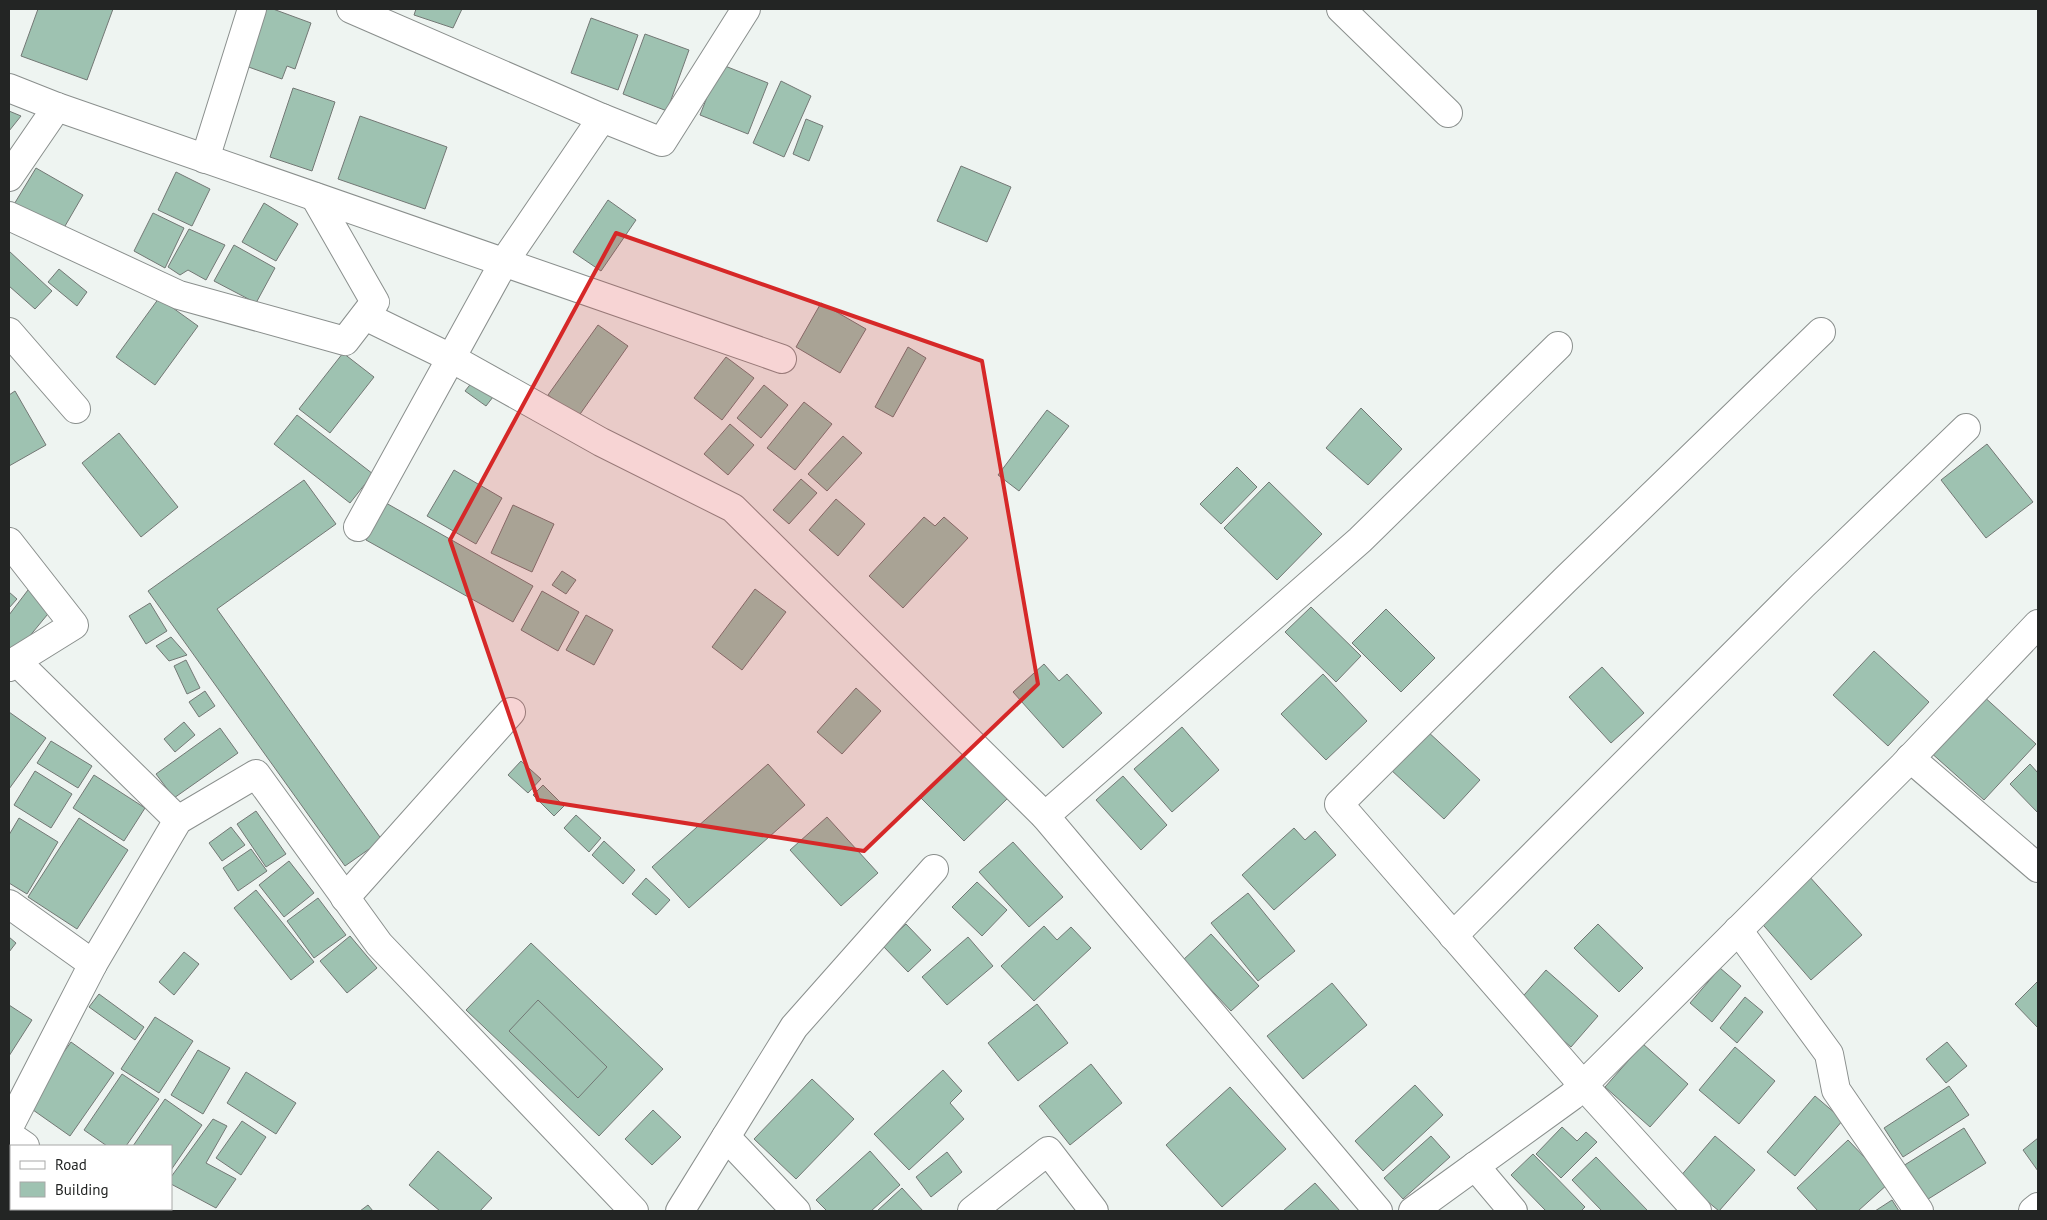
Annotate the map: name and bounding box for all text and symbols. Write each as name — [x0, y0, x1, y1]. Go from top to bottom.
legend — [10, 1145, 172, 1210]
text: Road — [55, 1155, 87, 1174]
text: Building — [55, 1180, 109, 1199]

